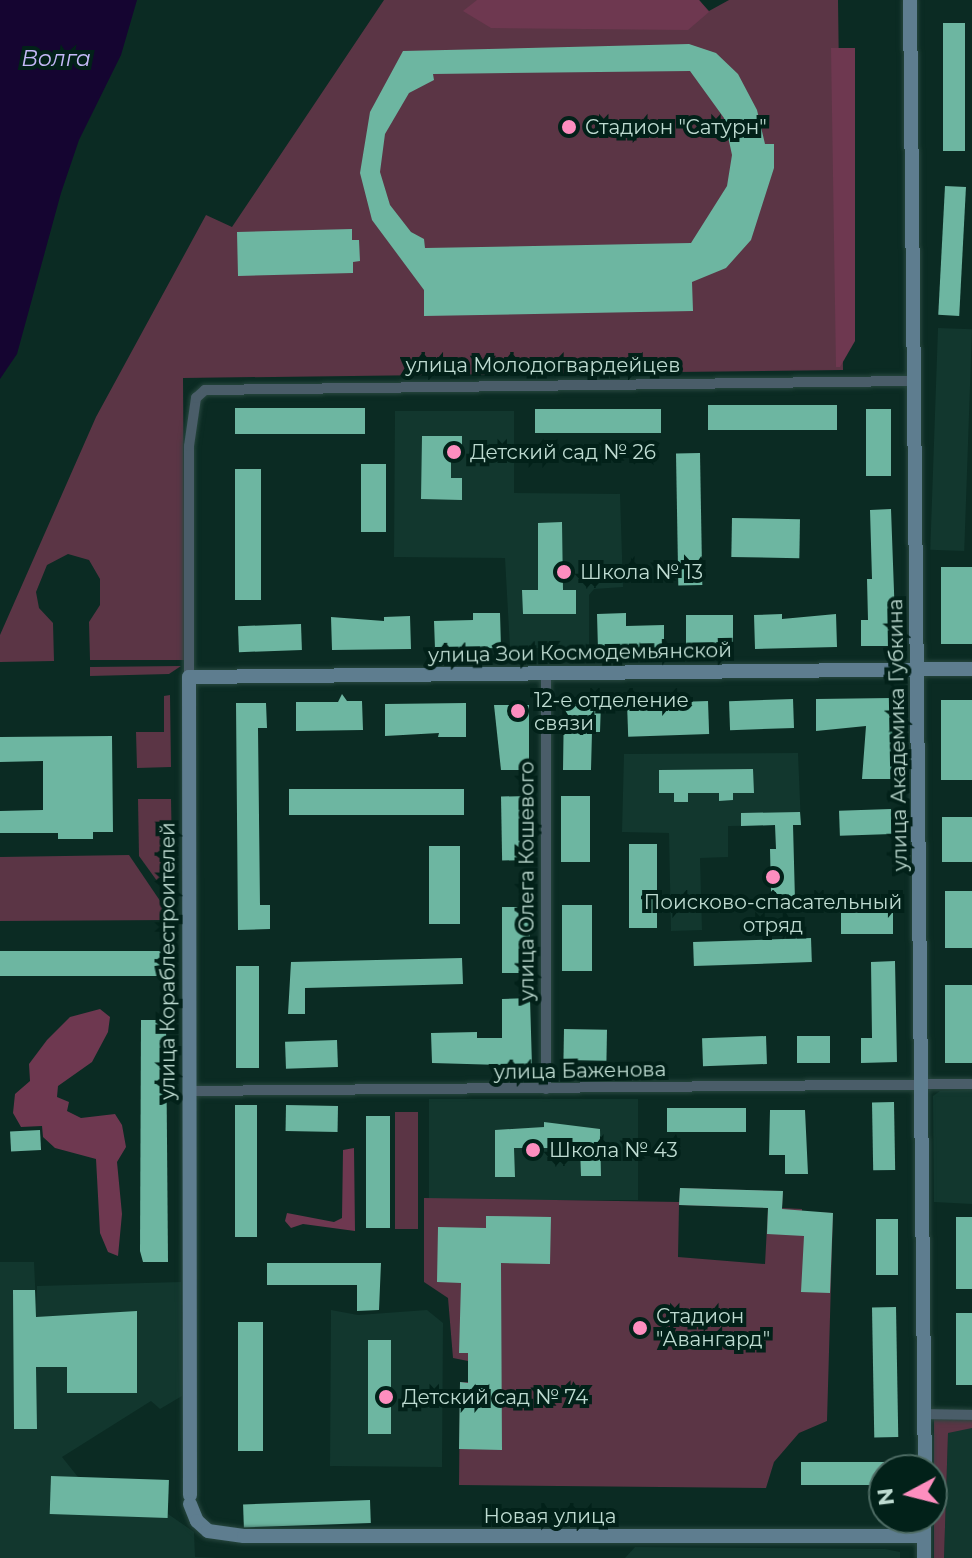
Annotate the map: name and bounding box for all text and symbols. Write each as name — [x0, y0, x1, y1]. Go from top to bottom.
water label: Волга — [21, 46, 91, 72]
place label: Стадион "Сатурн" — [585, 115, 767, 139]
marker: Стадион "Сатурн" — [560, 118, 578, 136]
street label: улица Молодогвардейцев — [406, 353, 680, 377]
place label: Детский сад № 26 — [470, 440, 656, 464]
marker: Детский сад № 26 — [445, 443, 463, 461]
place label: Школа № 13 — [580, 560, 703, 584]
marker: Школа № 13 — [555, 563, 573, 581]
street label: улица Академика Губкина — [884, 598, 912, 872]
street label: улица Зои Космодемьянской — [428, 638, 732, 668]
place label: 12-е отделение связи — [534, 688, 689, 735]
marker: 12-е отделение связи — [509, 702, 527, 720]
street label: улица Олега Кошевого — [515, 761, 539, 1001]
street label: улица Кораблестроителей — [156, 822, 180, 1100]
marker: Поисково-спасательный отряд — [764, 868, 782, 886]
place label: Поисково-спасательный отряд — [644, 890, 902, 937]
street label: улица Баженова — [494, 1057, 666, 1085]
place label: Школа № 43 — [549, 1138, 678, 1162]
marker: Школа № 43 — [524, 1141, 542, 1159]
place label: Стадион "Авангард" — [656, 1304, 770, 1351]
marker: Стадион "Авангард" — [631, 1319, 649, 1337]
place label: Детский сад № 74 — [402, 1385, 588, 1409]
marker: Детский сад № 74 — [377, 1388, 395, 1406]
north arrow — [868, 1454, 948, 1534]
text: N — [871, 1486, 900, 1507]
street label: Новая улица — [484, 1504, 616, 1528]

